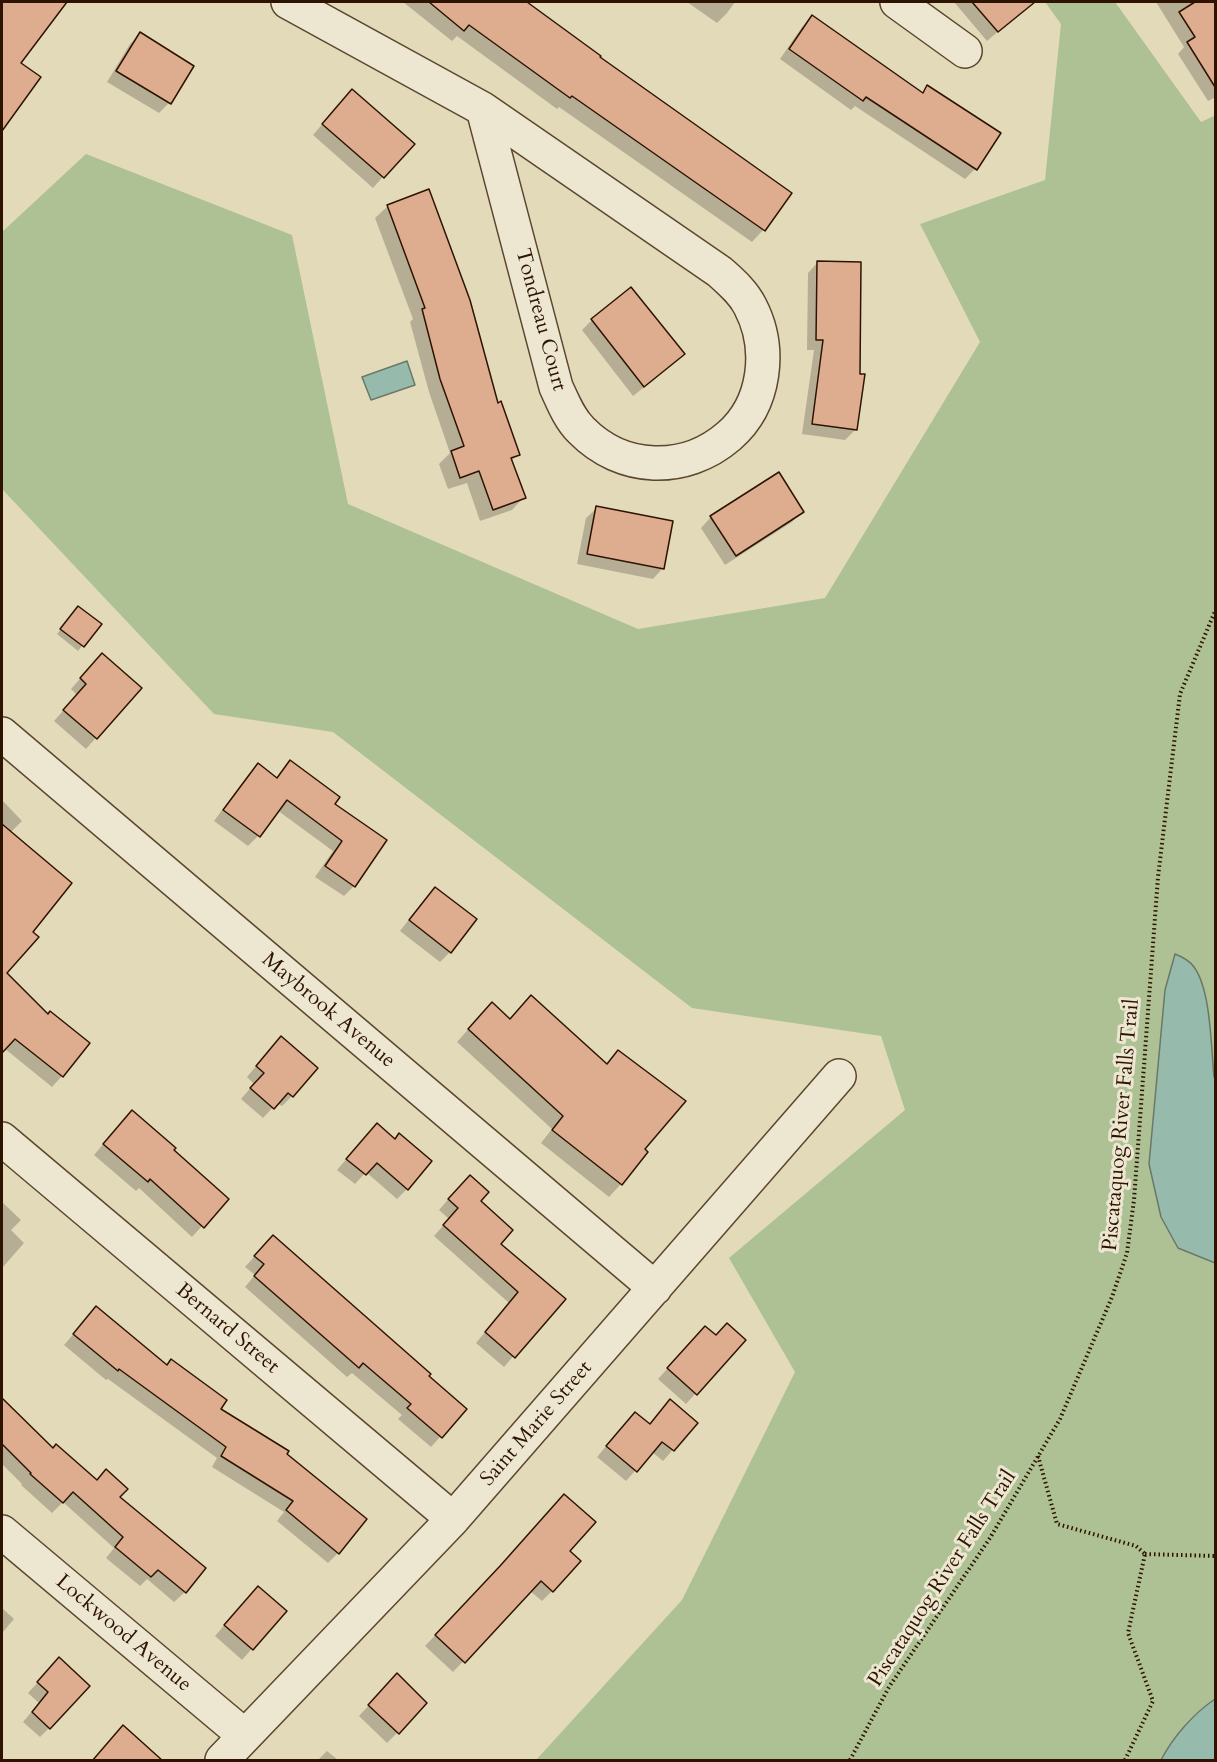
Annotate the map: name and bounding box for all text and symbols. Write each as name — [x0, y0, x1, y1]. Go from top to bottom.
street label: Tondreau Court — [509, 246, 571, 394]
street label: Maybrook Avenue — [256, 948, 400, 1074]
street label: Piscataquog River Falls Trail — [1098, 998, 1146, 1252]
street label: Bernard Street — [170, 1278, 284, 1380]
street label: Saint Marie Street — [476, 1356, 598, 1492]
street label: Piscataquog River Falls Trail — [864, 1466, 1022, 1692]
street label: Lockwood Avenue — [50, 1570, 196, 1698]

